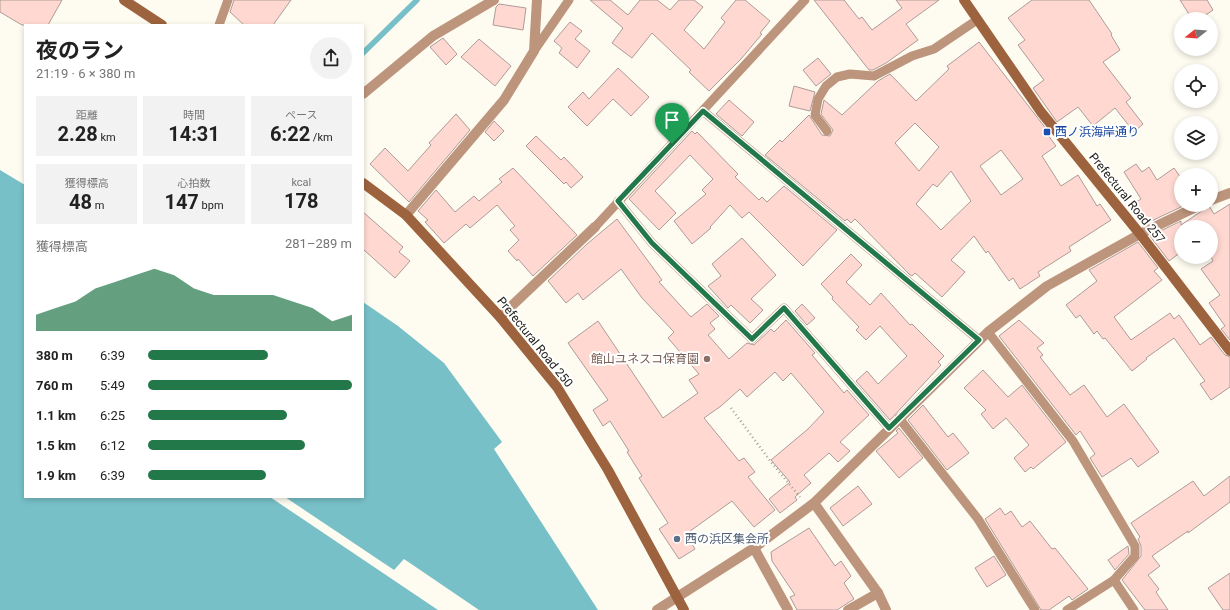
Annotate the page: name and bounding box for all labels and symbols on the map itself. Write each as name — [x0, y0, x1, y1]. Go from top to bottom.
north arrow — [1174, 12, 1218, 56]
pin — [655, 103, 689, 144]
place label: 西ノ浜海岸通り — [1055, 125, 1139, 139]
marker: 西ノ浜海岸通り — [1042, 127, 1052, 137]
street label: Prefectural Road 257 — [1086, 150, 1168, 246]
street label: Prefectural Road 250 — [494, 294, 576, 390]
place label: 館山ユネスコ保育園 — [591, 352, 699, 366]
marker: 館山ユネスコ保育園 — [702, 354, 712, 364]
place label: 西の浜区集会所 — [685, 532, 769, 546]
marker: 西の浜区集会所 — [672, 534, 682, 544]

